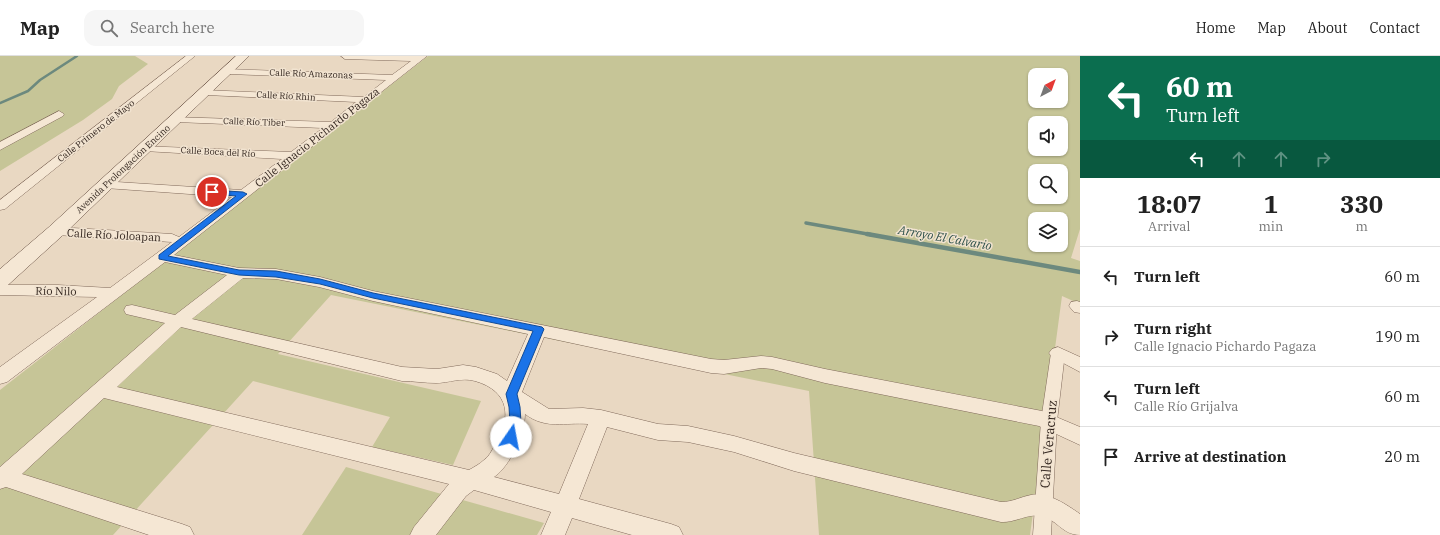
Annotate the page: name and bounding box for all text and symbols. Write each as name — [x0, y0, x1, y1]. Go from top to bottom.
search box — [84, 10, 364, 46]
text: Map — [20, 16, 60, 40]
icon: search — [98, 17, 120, 39]
text: Search here — [130, 18, 214, 37]
text: Home — [1196, 19, 1235, 37]
text: Map — [1257, 19, 1286, 37]
text: About — [1308, 19, 1347, 37]
text: Contact — [1369, 19, 1420, 37]
street label: Calle Río Amazonas — [269, 67, 353, 80]
north arrow — [1028, 68, 1068, 108]
map controls — [1028, 68, 1068, 252]
text: 60 m — [1166, 68, 1233, 105]
icon: left — [1100, 72, 1152, 124]
street label: Calle Ignacio Pichardo Pagaza — [252, 84, 382, 190]
street label: Calle Río Rhin — [256, 88, 316, 103]
street label: Calle Primero de Mayo — [55, 97, 136, 164]
text: Turn left — [1166, 104, 1240, 127]
street label: Calle Río Tiber — [223, 115, 285, 128]
button: sound — [1028, 116, 1068, 156]
street label: Avenida Prolongación Encino — [73, 122, 172, 215]
street label: Calle Boca del Río — [180, 144, 256, 159]
icon: left — [1186, 148, 1208, 170]
icon: ahead — [1228, 148, 1250, 170]
icon: ahead — [1270, 148, 1292, 170]
icon: right — [1312, 148, 1334, 170]
button: search — [1028, 164, 1068, 204]
pin — [195, 175, 229, 209]
icon: arrive — [201, 181, 223, 203]
text: 18:07 — [1137, 188, 1202, 220]
text: 1 — [1264, 188, 1278, 220]
text: 330 — [1340, 188, 1383, 220]
button: layers — [1028, 212, 1068, 252]
text: Arrival — [1148, 218, 1190, 235]
text: min — [1258, 218, 1283, 235]
text: m — [1355, 218, 1368, 235]
water label: Arroyo El Calvario — [896, 222, 993, 253]
street label: Calle Río Joloapan — [67, 226, 161, 244]
icon: left — [1100, 266, 1122, 288]
text: Turn left — [1134, 267, 1200, 286]
text: 60 m — [1384, 267, 1420, 286]
street label: Río Nilo — [35, 284, 77, 298]
text: Turn right — [1134, 319, 1212, 338]
icon: right — [1100, 326, 1122, 348]
text: 190 m — [1375, 327, 1420, 346]
text: Calle Ignacio Pichardo Pagaza — [1134, 338, 1316, 355]
text: Turn left — [1134, 379, 1200, 398]
icon: left — [1100, 386, 1122, 408]
text: 60 m — [1384, 387, 1420, 406]
text: Calle Río Grijalva — [1134, 398, 1238, 415]
street label: Calle Veracruz — [1036, 399, 1061, 489]
position arrow — [490, 416, 532, 458]
icon: arrive — [1100, 446, 1122, 468]
text: Arrive at destination — [1134, 447, 1286, 466]
text: 20 m — [1384, 447, 1420, 466]

